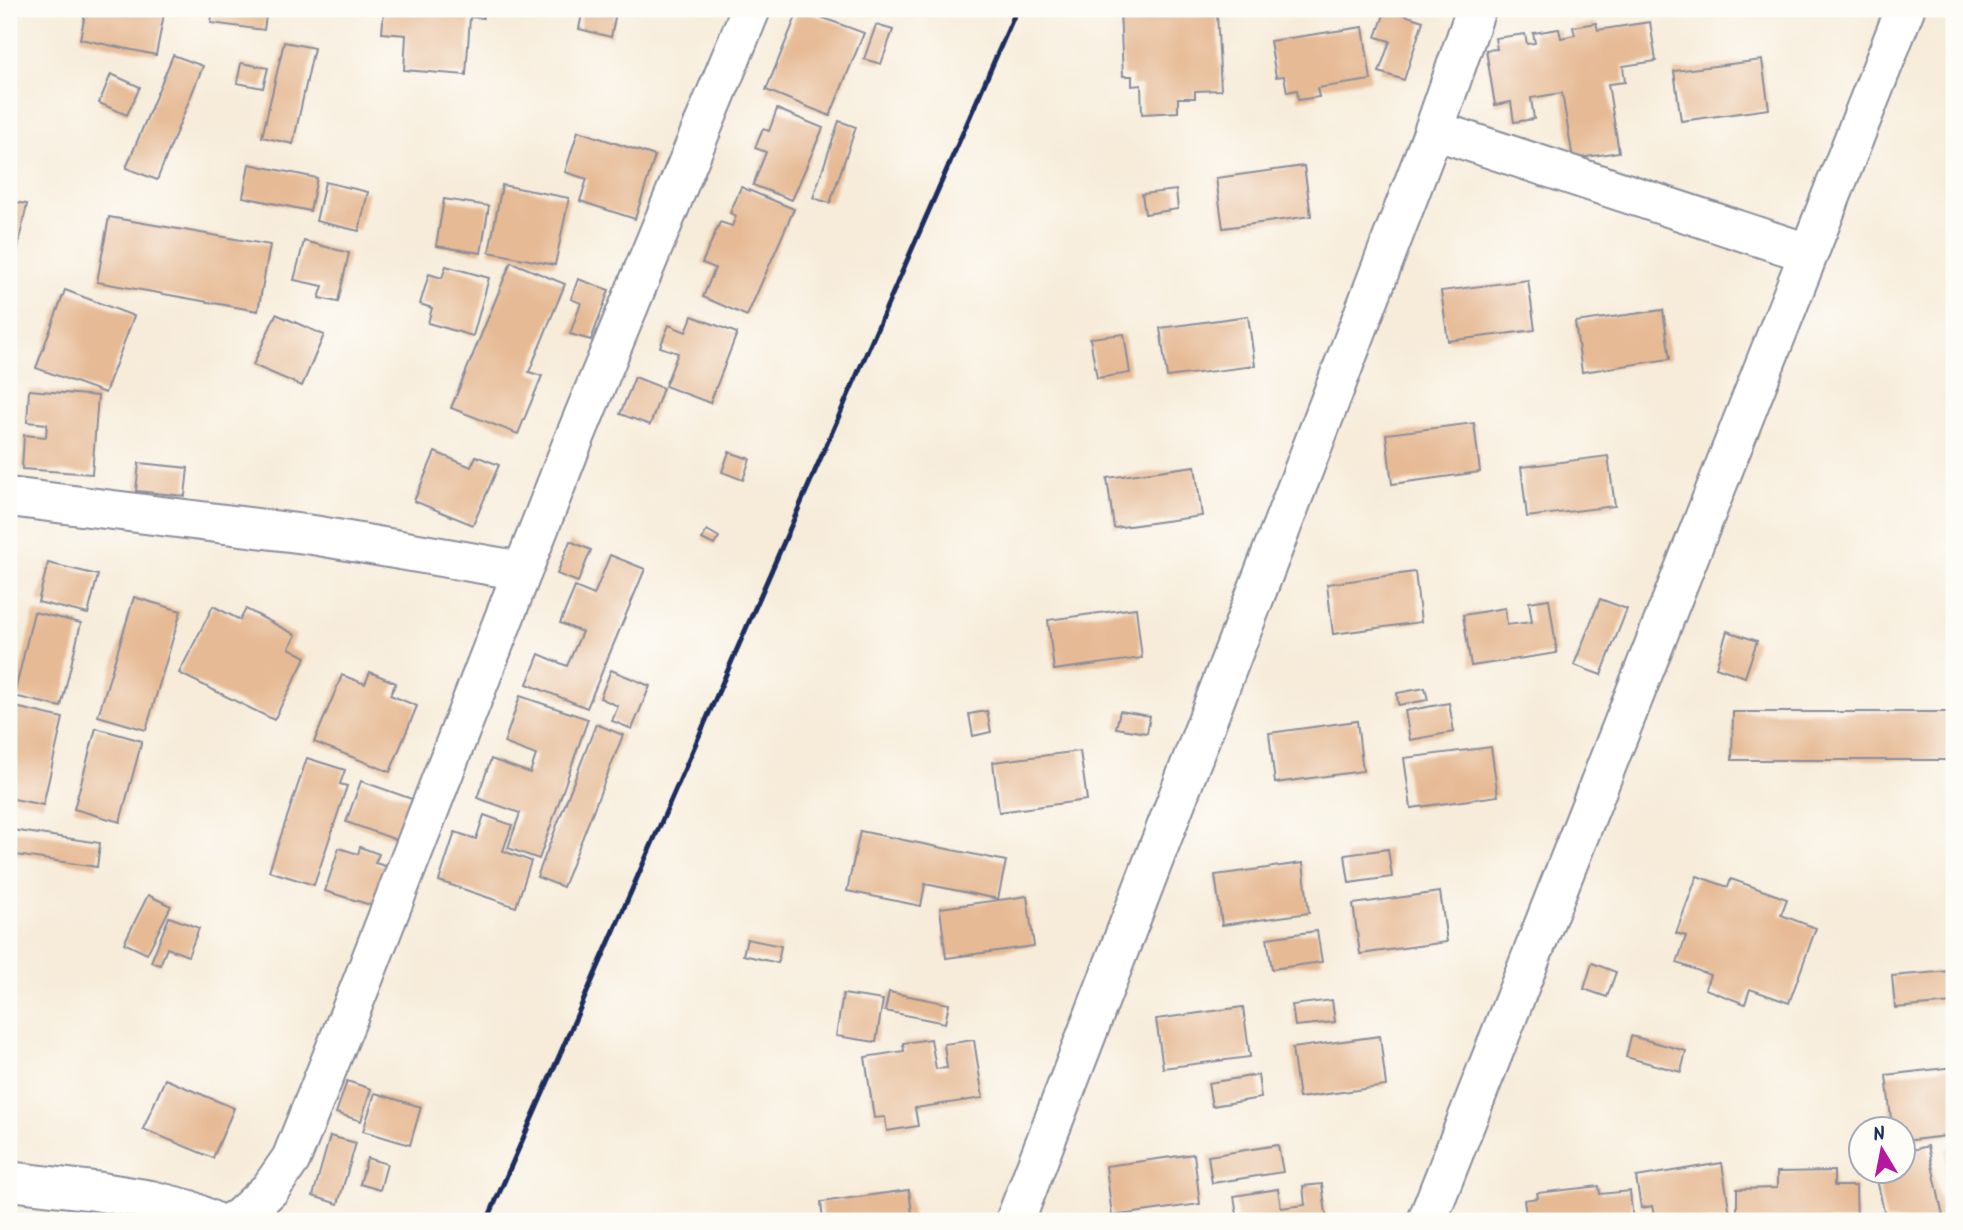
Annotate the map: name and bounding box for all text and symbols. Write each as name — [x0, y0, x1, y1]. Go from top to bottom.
north arrow — [1848, 1114, 1918, 1184]
text: N — [1871, 1119, 1888, 1151]

